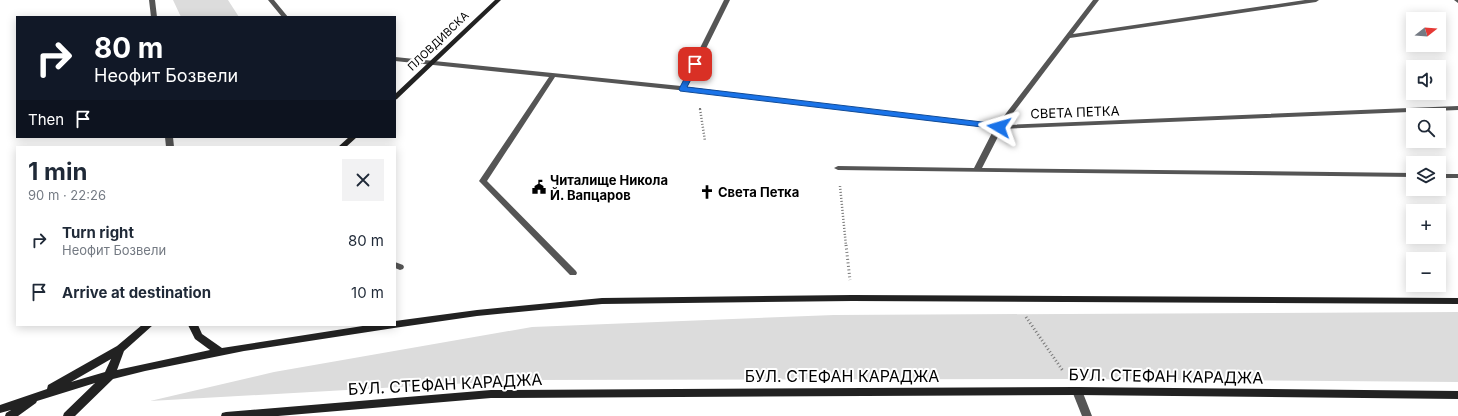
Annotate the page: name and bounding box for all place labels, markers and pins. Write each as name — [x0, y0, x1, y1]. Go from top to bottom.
pin — [678, 47, 712, 81]
place label: Читалище Никола Й. Вапцаров — [550, 172, 668, 203]
public building icon: Читалище Никола Й. Вапцаров — [531, 179, 547, 195]
church icon: Света Петка — [699, 184, 715, 200]
place label: Света Петка — [718, 184, 799, 200]

